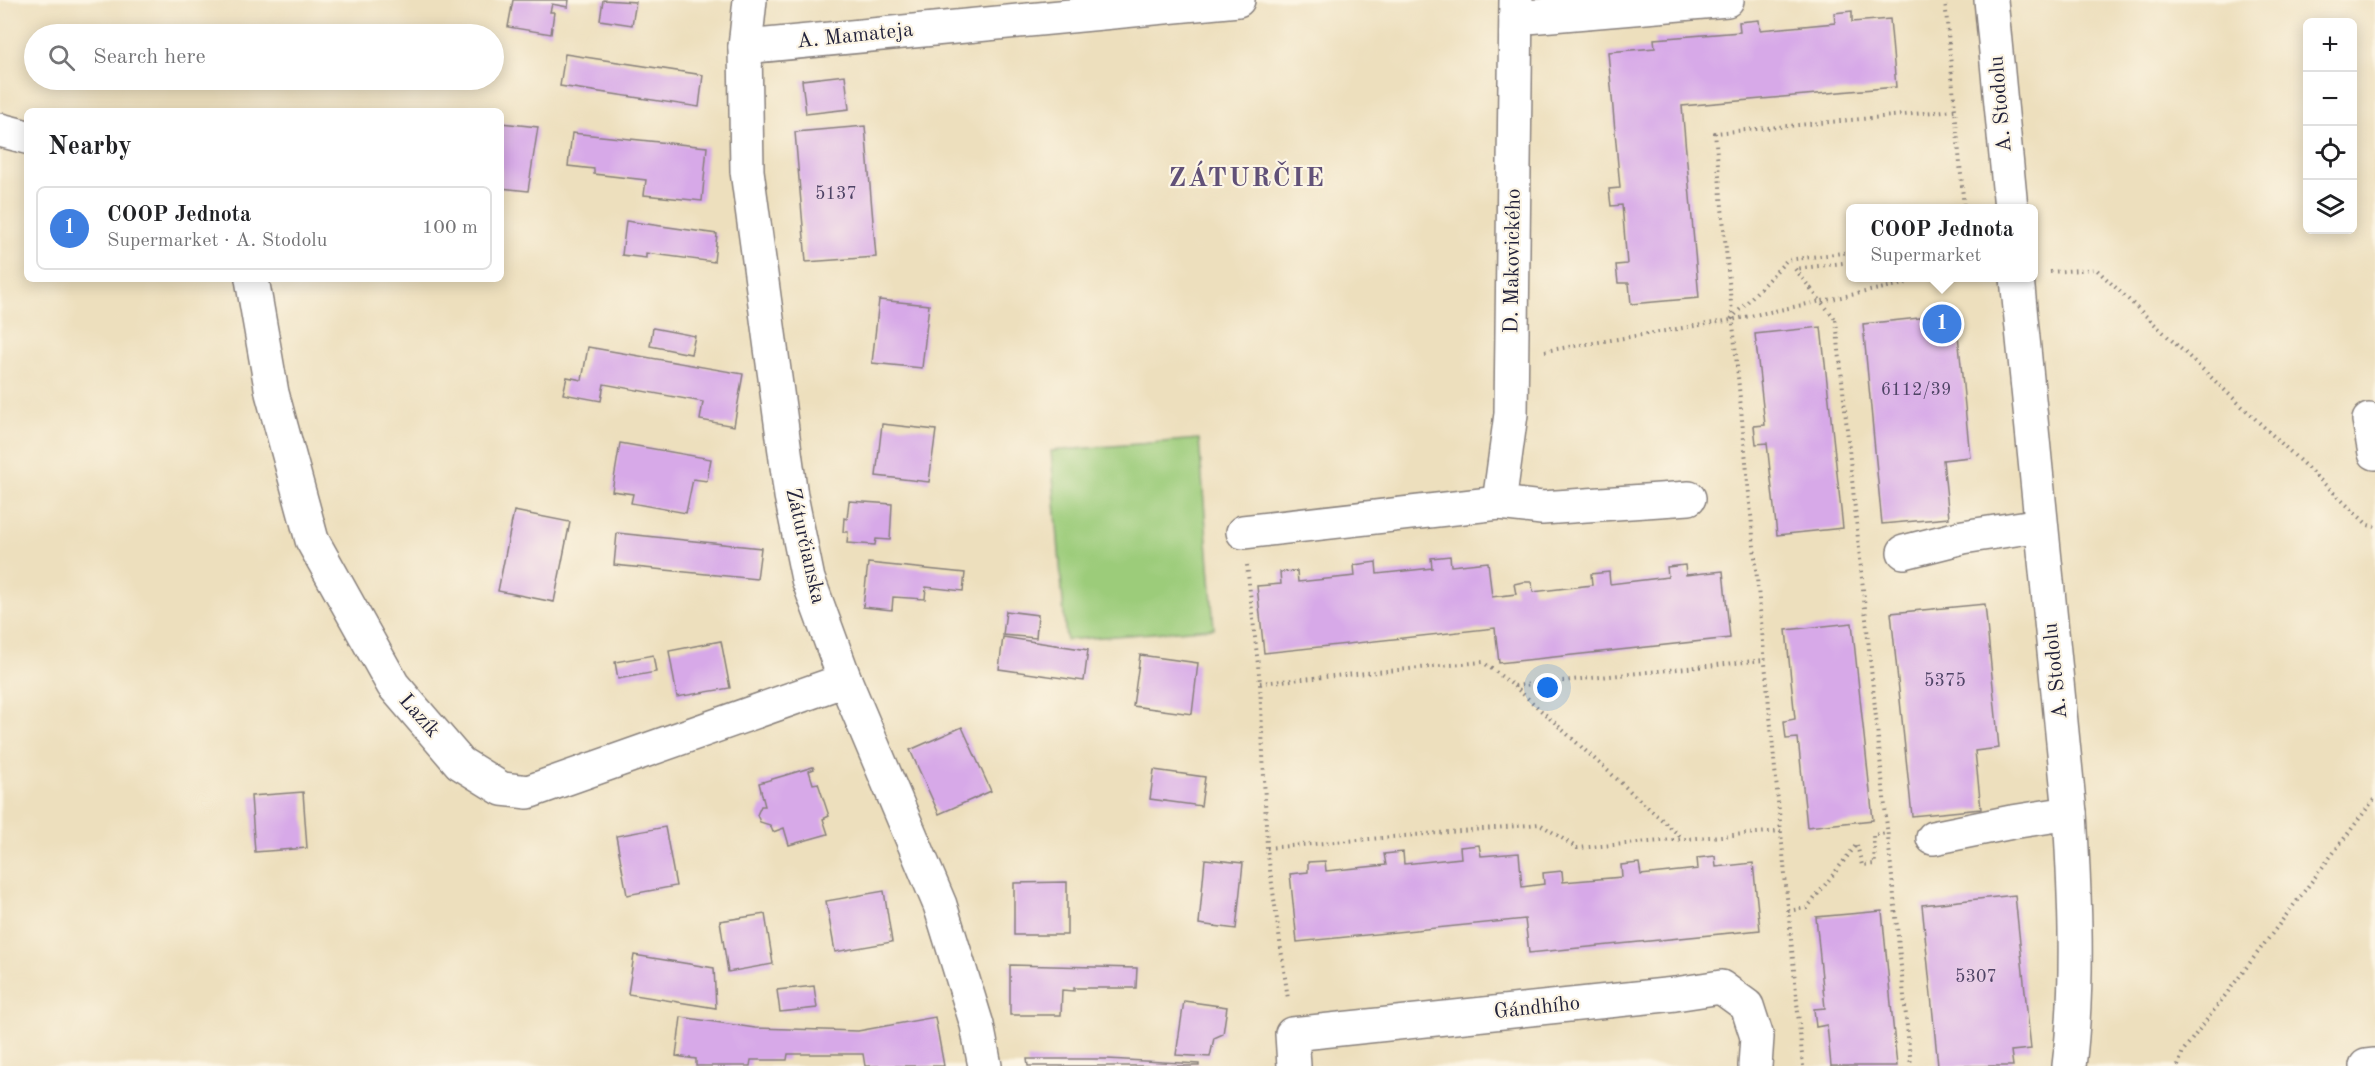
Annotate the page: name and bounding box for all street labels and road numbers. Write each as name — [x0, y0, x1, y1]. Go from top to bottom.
street label: A. Mamateja — [796, 19, 914, 53]
street label: A. Stodolu — [1986, 55, 2016, 153]
street label: D. Makovického — [1501, 188, 1525, 334]
street label: Záturčianska — [781, 486, 829, 606]
street label: A. Stodolu — [2040, 622, 2072, 720]
street label: Lazík — [395, 690, 443, 742]
street label: Gándhího — [1493, 993, 1581, 1023]

